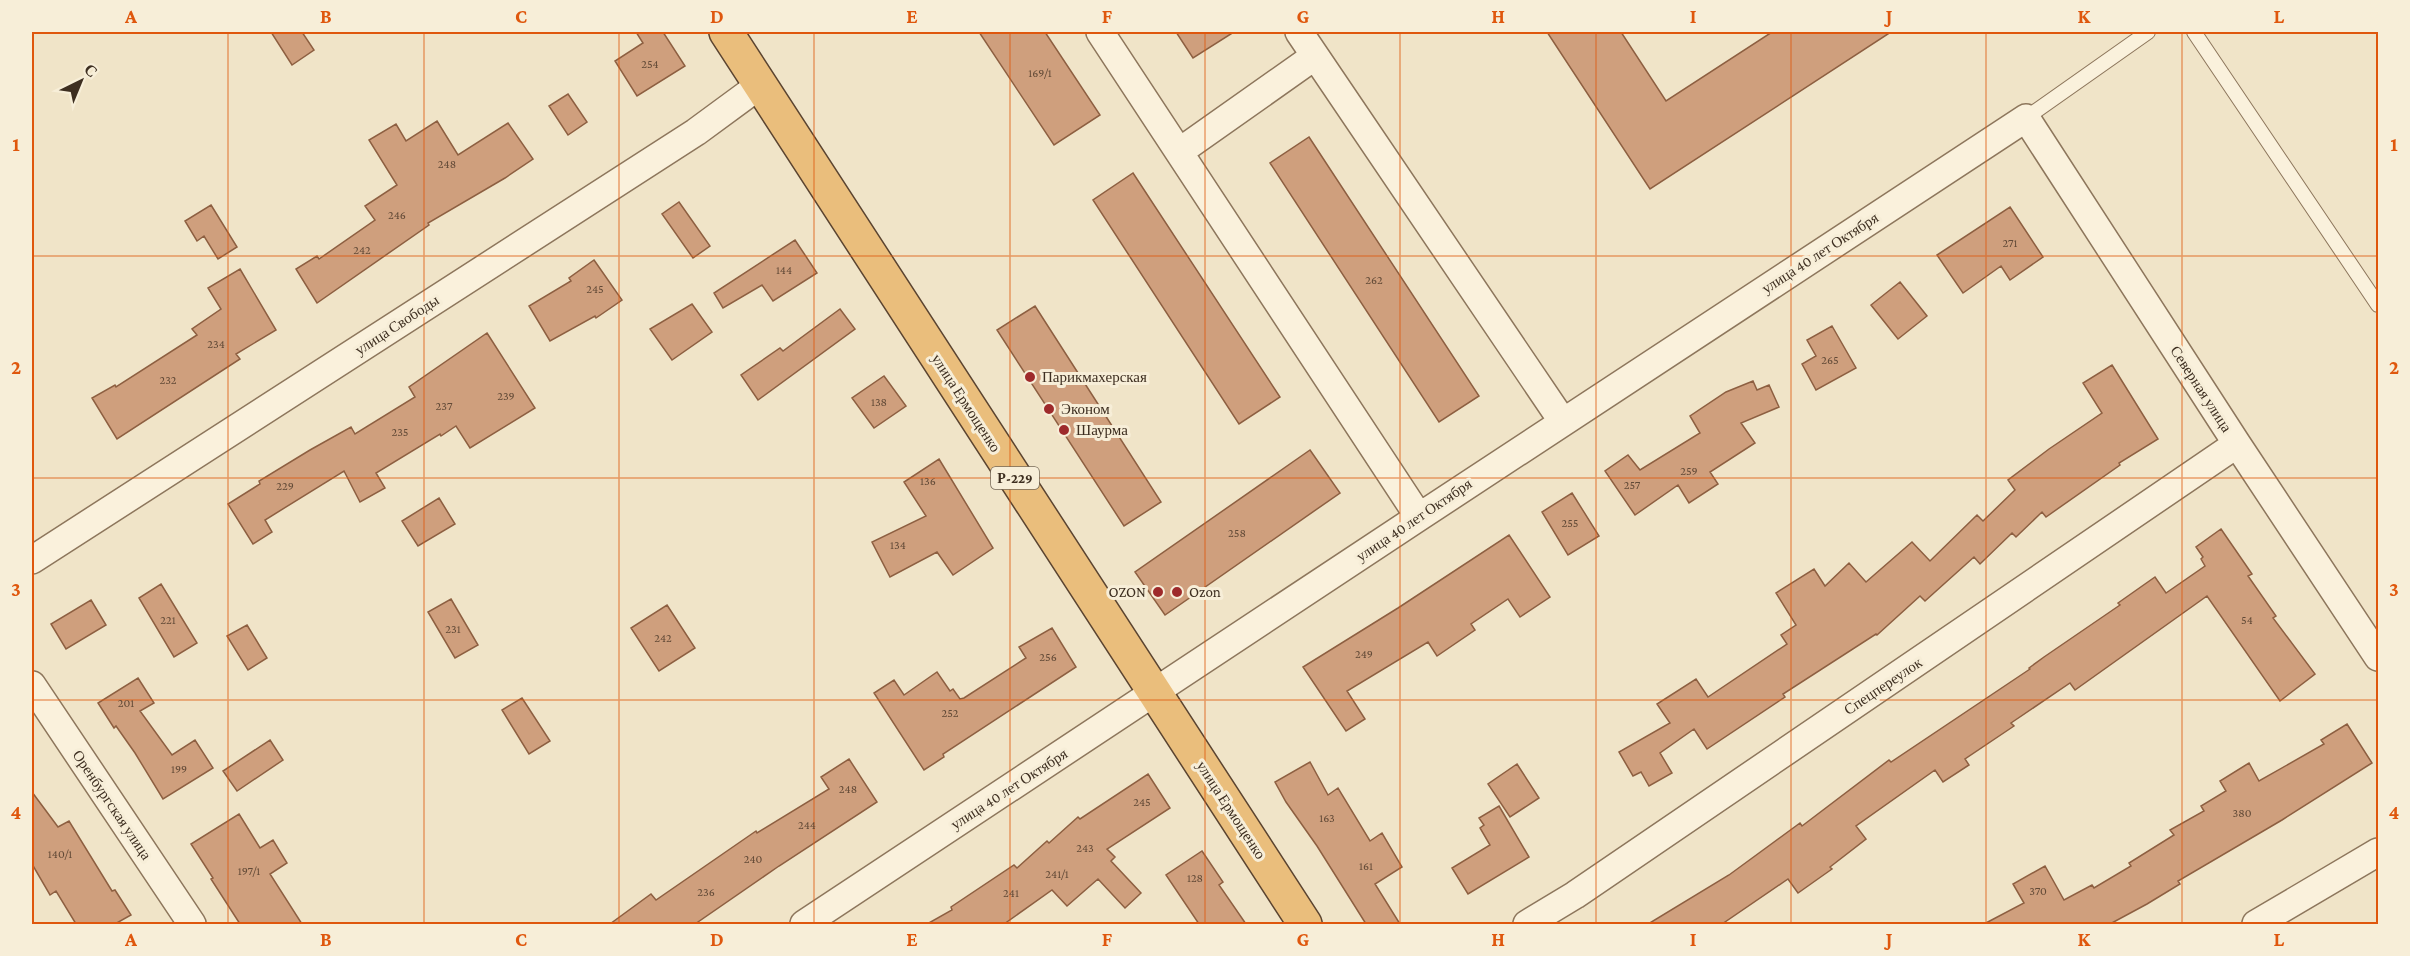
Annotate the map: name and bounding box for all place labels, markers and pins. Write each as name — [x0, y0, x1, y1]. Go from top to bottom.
place label: Парикмахерская — [1042, 369, 1147, 385]
marker: Парикмахерская — [1023, 370, 1037, 384]
place label: Эконом — [1061, 401, 1110, 417]
marker: Эконом — [1042, 402, 1056, 416]
place label: Шаурма — [1076, 422, 1128, 438]
marker: Шаурма — [1057, 423, 1071, 437]
place label: OZON — [1109, 584, 1146, 600]
place label: Ozon — [1189, 584, 1221, 600]
marker: OZON — [1151, 585, 1165, 599]
marker: Ozon — [1170, 585, 1184, 599]

